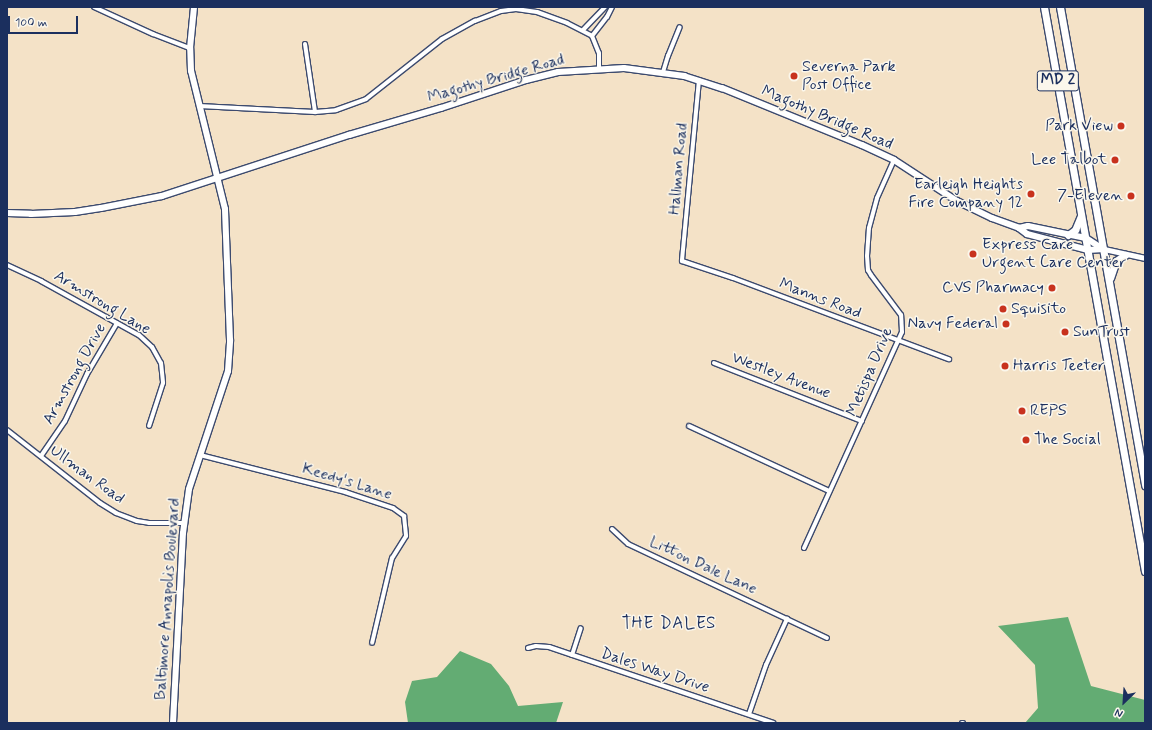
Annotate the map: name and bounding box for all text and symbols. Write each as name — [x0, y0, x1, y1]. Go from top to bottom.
scale bar — [10, 8, 80, 34]
text: 100 m — [15, 15, 47, 31]
street label: Magothy Bridge Road — [426, 50, 566, 108]
place label: Severna Park Post Office — [802, 57, 895, 95]
road number: MD 2 — [1036, 68, 1080, 94]
marker: Severna Park Post Office — [789, 71, 799, 81]
street label: Magothy Bridge Road — [759, 82, 895, 154]
place label: Park View — [1045, 116, 1113, 136]
marker: Park View — [1116, 121, 1126, 131]
street label: Hallman Road — [665, 123, 693, 215]
place label: Lee Talbot — [1035, 150, 1107, 170]
marker: Lee Talbot — [1110, 155, 1120, 165]
place label: Earleigh Heights Fire Company 12 — [910, 175, 1023, 213]
place label: 7-Eleven — [1057, 186, 1123, 206]
marker: Earleigh Heights Fire Company 12 — [1026, 189, 1036, 199]
marker: 7-Eleven — [1126, 191, 1136, 201]
place label: Express Care Urgent Care Center — [982, 235, 1127, 273]
marker: Express Care Urgent Care Center — [967, 248, 979, 260]
street label: Armstrong Lane — [50, 266, 154, 340]
street label: Manns Road — [776, 274, 864, 324]
place label: CVS Pharmacy — [942, 278, 1044, 298]
marker: CVS Pharmacy — [1047, 283, 1057, 293]
place label: Squisito — [1011, 299, 1066, 319]
marker: Squisito — [998, 304, 1008, 314]
place label: Navy Federal — [908, 314, 998, 334]
marker: Navy Federal — [1001, 319, 1011, 329]
street label: Armstrong Drive — [40, 321, 110, 427]
place label: SunTrust — [1073, 322, 1130, 342]
street label: Metispa Drive — [843, 325, 897, 419]
marker: SunTrust — [1060, 327, 1070, 337]
street label: Westley Avenue — [727, 348, 835, 404]
place label: Harris Teeter — [1013, 356, 1103, 376]
marker: Harris Teeter — [1000, 361, 1010, 371]
place label: REPS — [1030, 401, 1067, 421]
marker: REPS — [1017, 406, 1027, 416]
place label: The Social — [1034, 430, 1102, 450]
marker: The Social — [1021, 435, 1031, 445]
street label: Ullman Road — [46, 441, 128, 509]
street label: Keedy's Lane — [301, 460, 393, 504]
street label: Baltimore Annapolis Boulevard — [151, 498, 185, 700]
street label: Litton Dale Lane — [645, 532, 761, 600]
district label: THE DALES — [622, 614, 716, 634]
street label: Dales Way Drive — [599, 645, 711, 697]
north arrow — [1104, 682, 1144, 722]
text: N — [1113, 705, 1125, 721]

